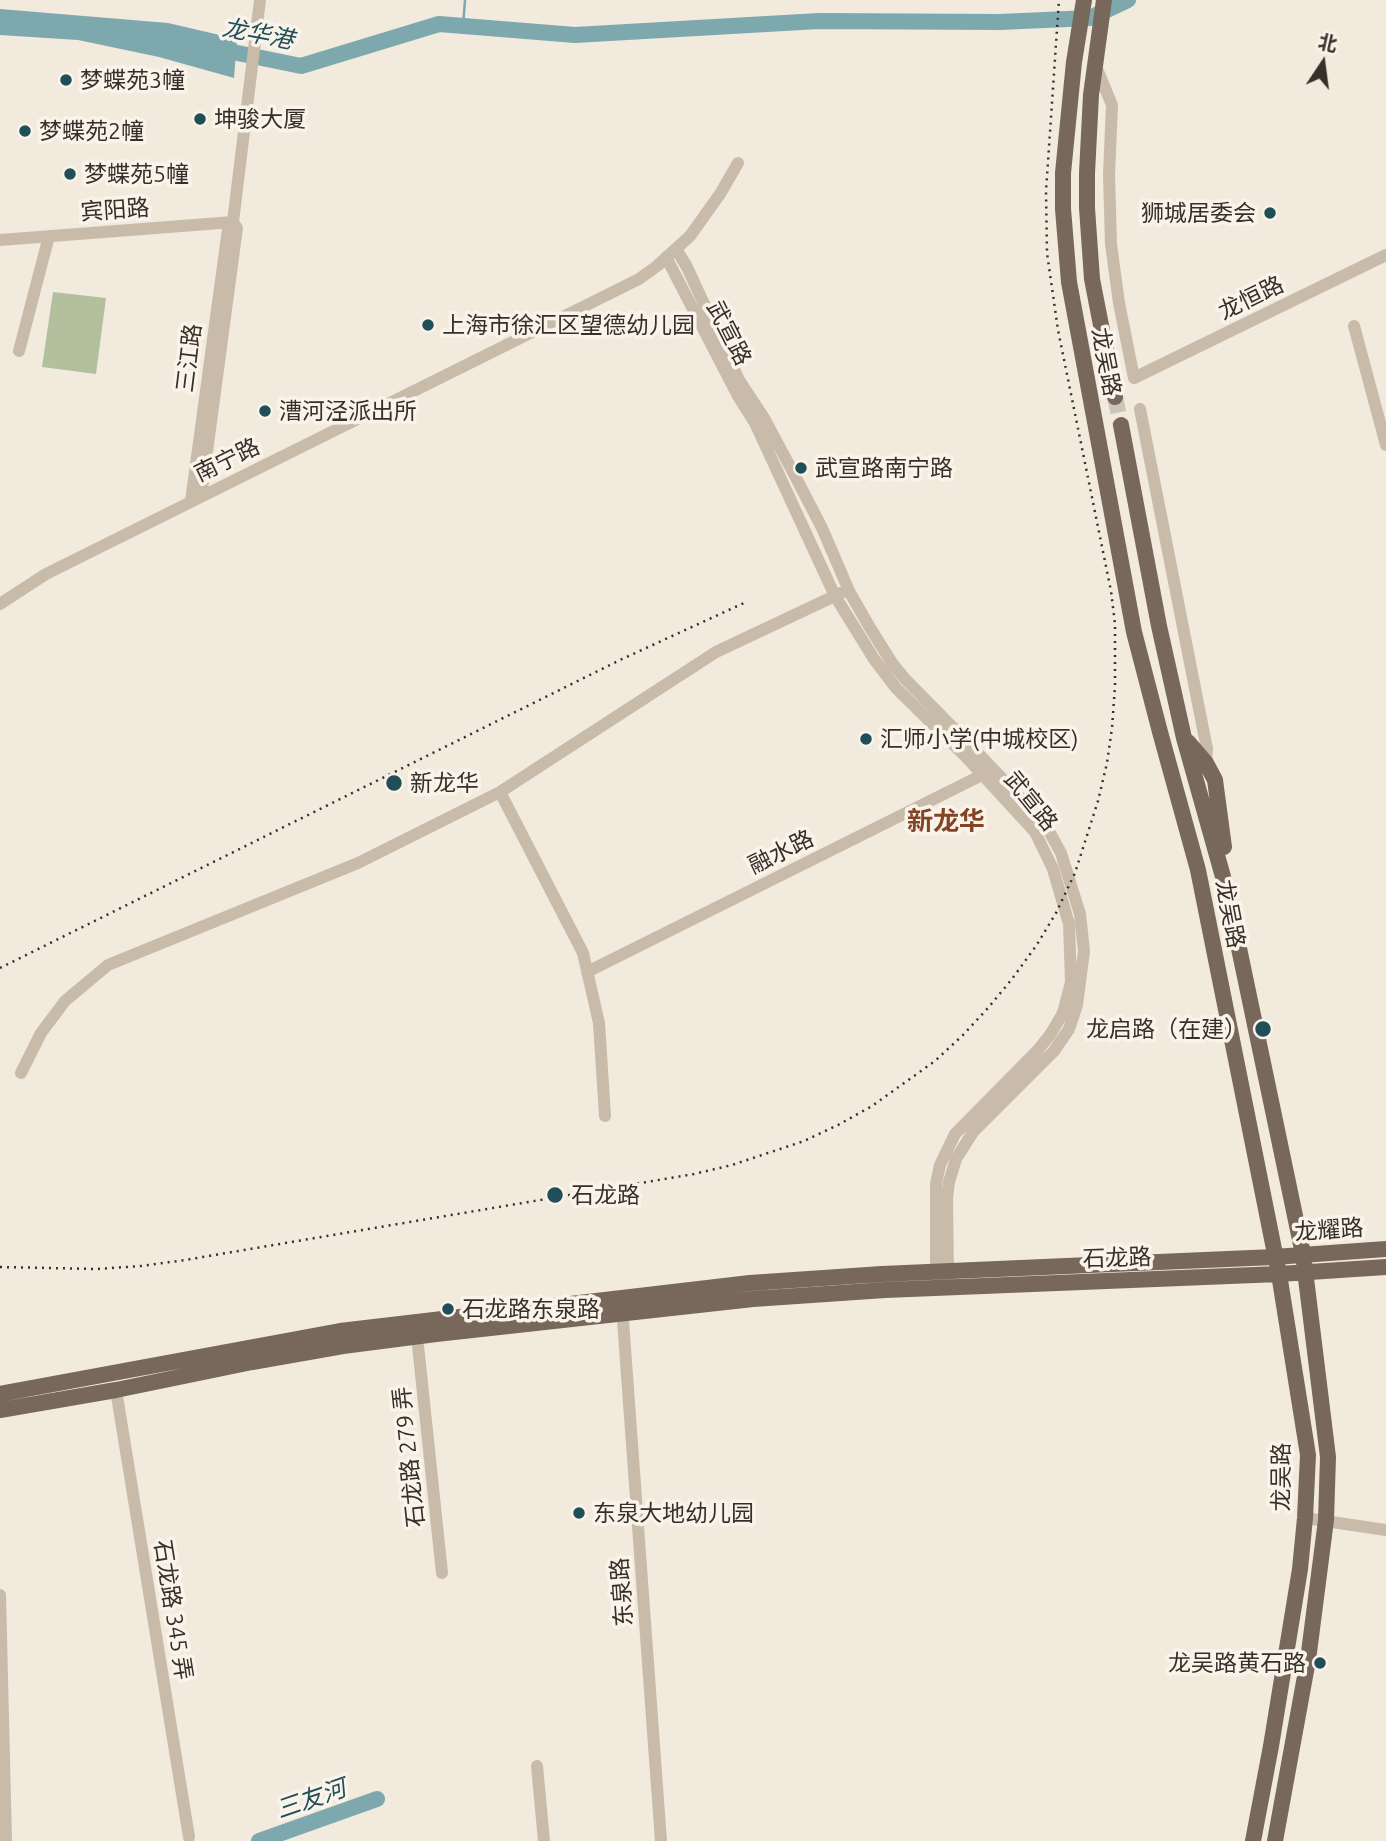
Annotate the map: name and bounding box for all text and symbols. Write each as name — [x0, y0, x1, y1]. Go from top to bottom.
water label: 龙华港 — [220, 13, 296, 55]
north arrow — [1288, 28, 1358, 98]
text: 北 — [1316, 30, 1339, 55]
place label: 梦蝶苑3幢 — [80, 66, 185, 94]
marker: 梦蝶苑3幢 — [58, 72, 74, 88]
place label: 坤骏大厦 — [214, 105, 306, 133]
marker: 坤骏大厦 — [192, 111, 208, 127]
place label: 梦蝶苑2幢 — [39, 117, 144, 145]
marker: 梦蝶苑2幢 — [17, 123, 33, 139]
place label: 梦蝶苑5幢 — [84, 160, 189, 188]
marker: 梦蝶苑5幢 — [62, 166, 78, 182]
street label: 宾阳路 — [80, 194, 150, 226]
place label: 狮城居委会 — [1141, 199, 1256, 227]
marker: 狮城居委会 — [1262, 205, 1278, 221]
street label: 龙恒路 — [1214, 270, 1288, 326]
street label: 武宣路 — [701, 296, 757, 370]
place label: 上海市徐汇区望德幼儿园 — [442, 311, 695, 339]
marker: 上海市徐汇区望德幼儿园 — [420, 317, 436, 333]
street label: 三江路 — [171, 322, 207, 394]
street label: 龙吴路 — [1086, 326, 1126, 398]
place label: 漕河泾派出所 — [279, 397, 417, 425]
marker: 漕河泾派出所 — [257, 403, 273, 419]
street label: 南宁路 — [190, 432, 264, 488]
place label: 武宣路南宁路 — [815, 454, 953, 482]
marker: 武宣路南宁路 — [793, 460, 809, 476]
place label: 汇师小学(中城校区) — [880, 725, 1078, 753]
marker: 汇师小学(中城校区) — [858, 731, 874, 747]
street label: 武宣路 — [999, 766, 1063, 836]
place label: 新龙华 — [410, 769, 479, 797]
marker: 新龙华 — [384, 773, 404, 793]
district label: 新龙华 — [907, 805, 985, 837]
street label: 融水路 — [744, 824, 818, 880]
street label: 龙吴路 — [1210, 878, 1250, 950]
place label: 龙启路（在建） — [1086, 1015, 1247, 1043]
marker: 龙启路（在建） — [1253, 1019, 1273, 1039]
place label: 石龙路 — [571, 1181, 640, 1209]
marker: 石龙路 — [545, 1185, 565, 1205]
street label: 龙耀路 — [1294, 1214, 1364, 1246]
street label: 石龙路 — [1082, 1243, 1152, 1273]
place label: 石龙路东泉路 — [462, 1295, 600, 1323]
marker: 石龙路东泉路 — [440, 1301, 456, 1317]
street label: 石龙路 279 弄 — [388, 1385, 430, 1529]
street label: 龙吴路 — [1267, 1443, 1295, 1511]
place label: 东泉大地幼儿园 — [593, 1499, 754, 1527]
marker: 东泉大地幼儿园 — [571, 1505, 587, 1521]
street label: 石龙路 345 弄 — [148, 1538, 198, 1682]
street label: 东泉路 — [606, 1557, 638, 1627]
place label: 龙吴路黄石路 — [1168, 1649, 1306, 1677]
marker: 龙吴路黄石路 — [1312, 1655, 1328, 1671]
water label: 三友河 — [272, 1774, 350, 1824]

